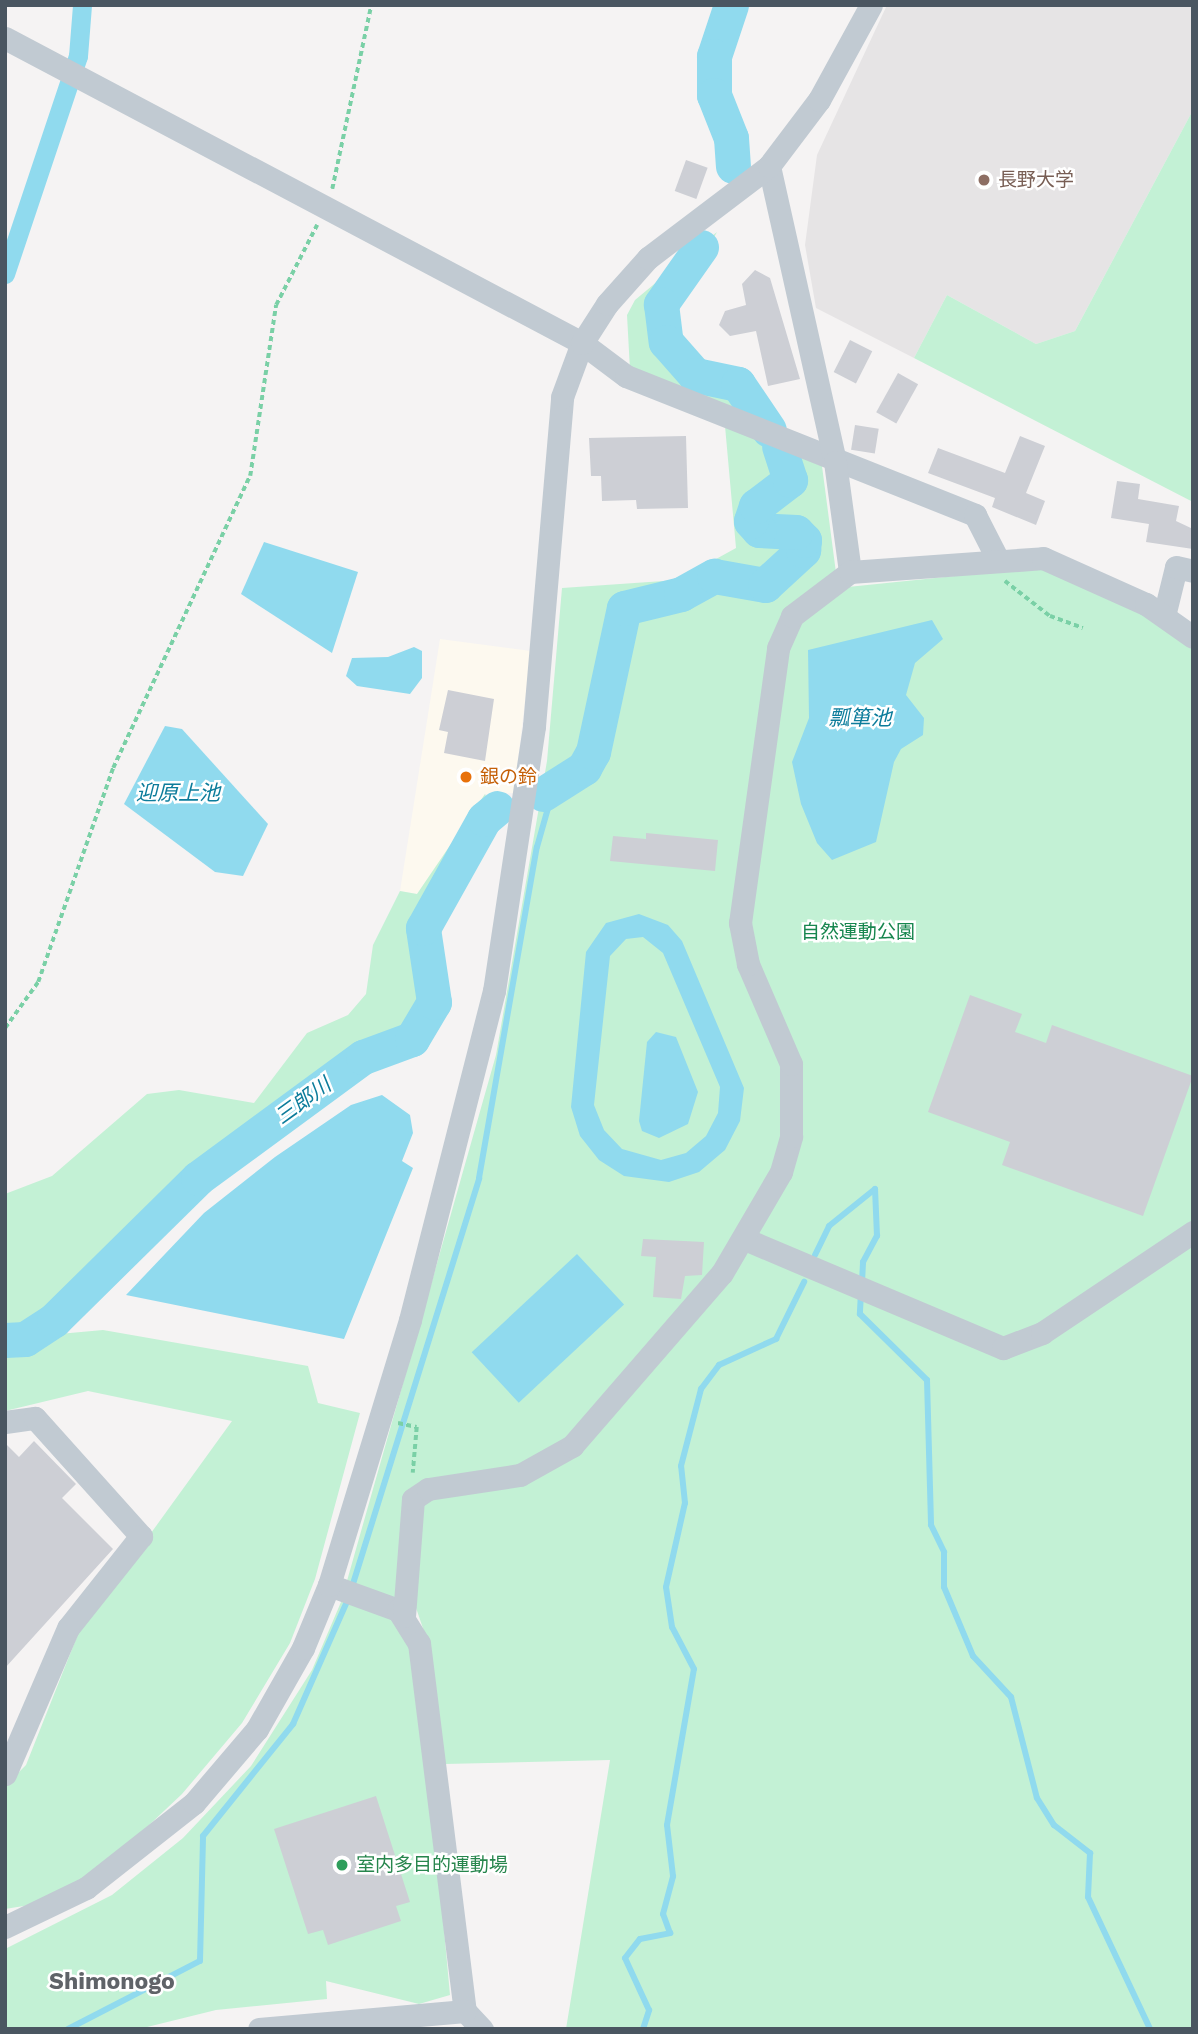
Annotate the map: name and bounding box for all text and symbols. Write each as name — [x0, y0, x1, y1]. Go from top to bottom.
place label: 長野大学 — [998, 169, 1074, 191]
marker: 長野大学 — [976, 172, 992, 188]
water label: 瓢箪池 — [829, 705, 891, 731]
place label: 銀の鈴 — [480, 766, 537, 788]
marker: 銀の鈴 — [458, 769, 474, 785]
water label: 迎原上池 — [136, 780, 220, 806]
park label: 自然運動公園 — [801, 921, 915, 943]
water label: 三郎川 — [270, 1072, 336, 1130]
place label: 室内多目的運動場 — [356, 1854, 508, 1876]
marker: 室内多目的運動場 — [334, 1857, 350, 1873]
district label: Shimonogo — [49, 1968, 175, 1996]

